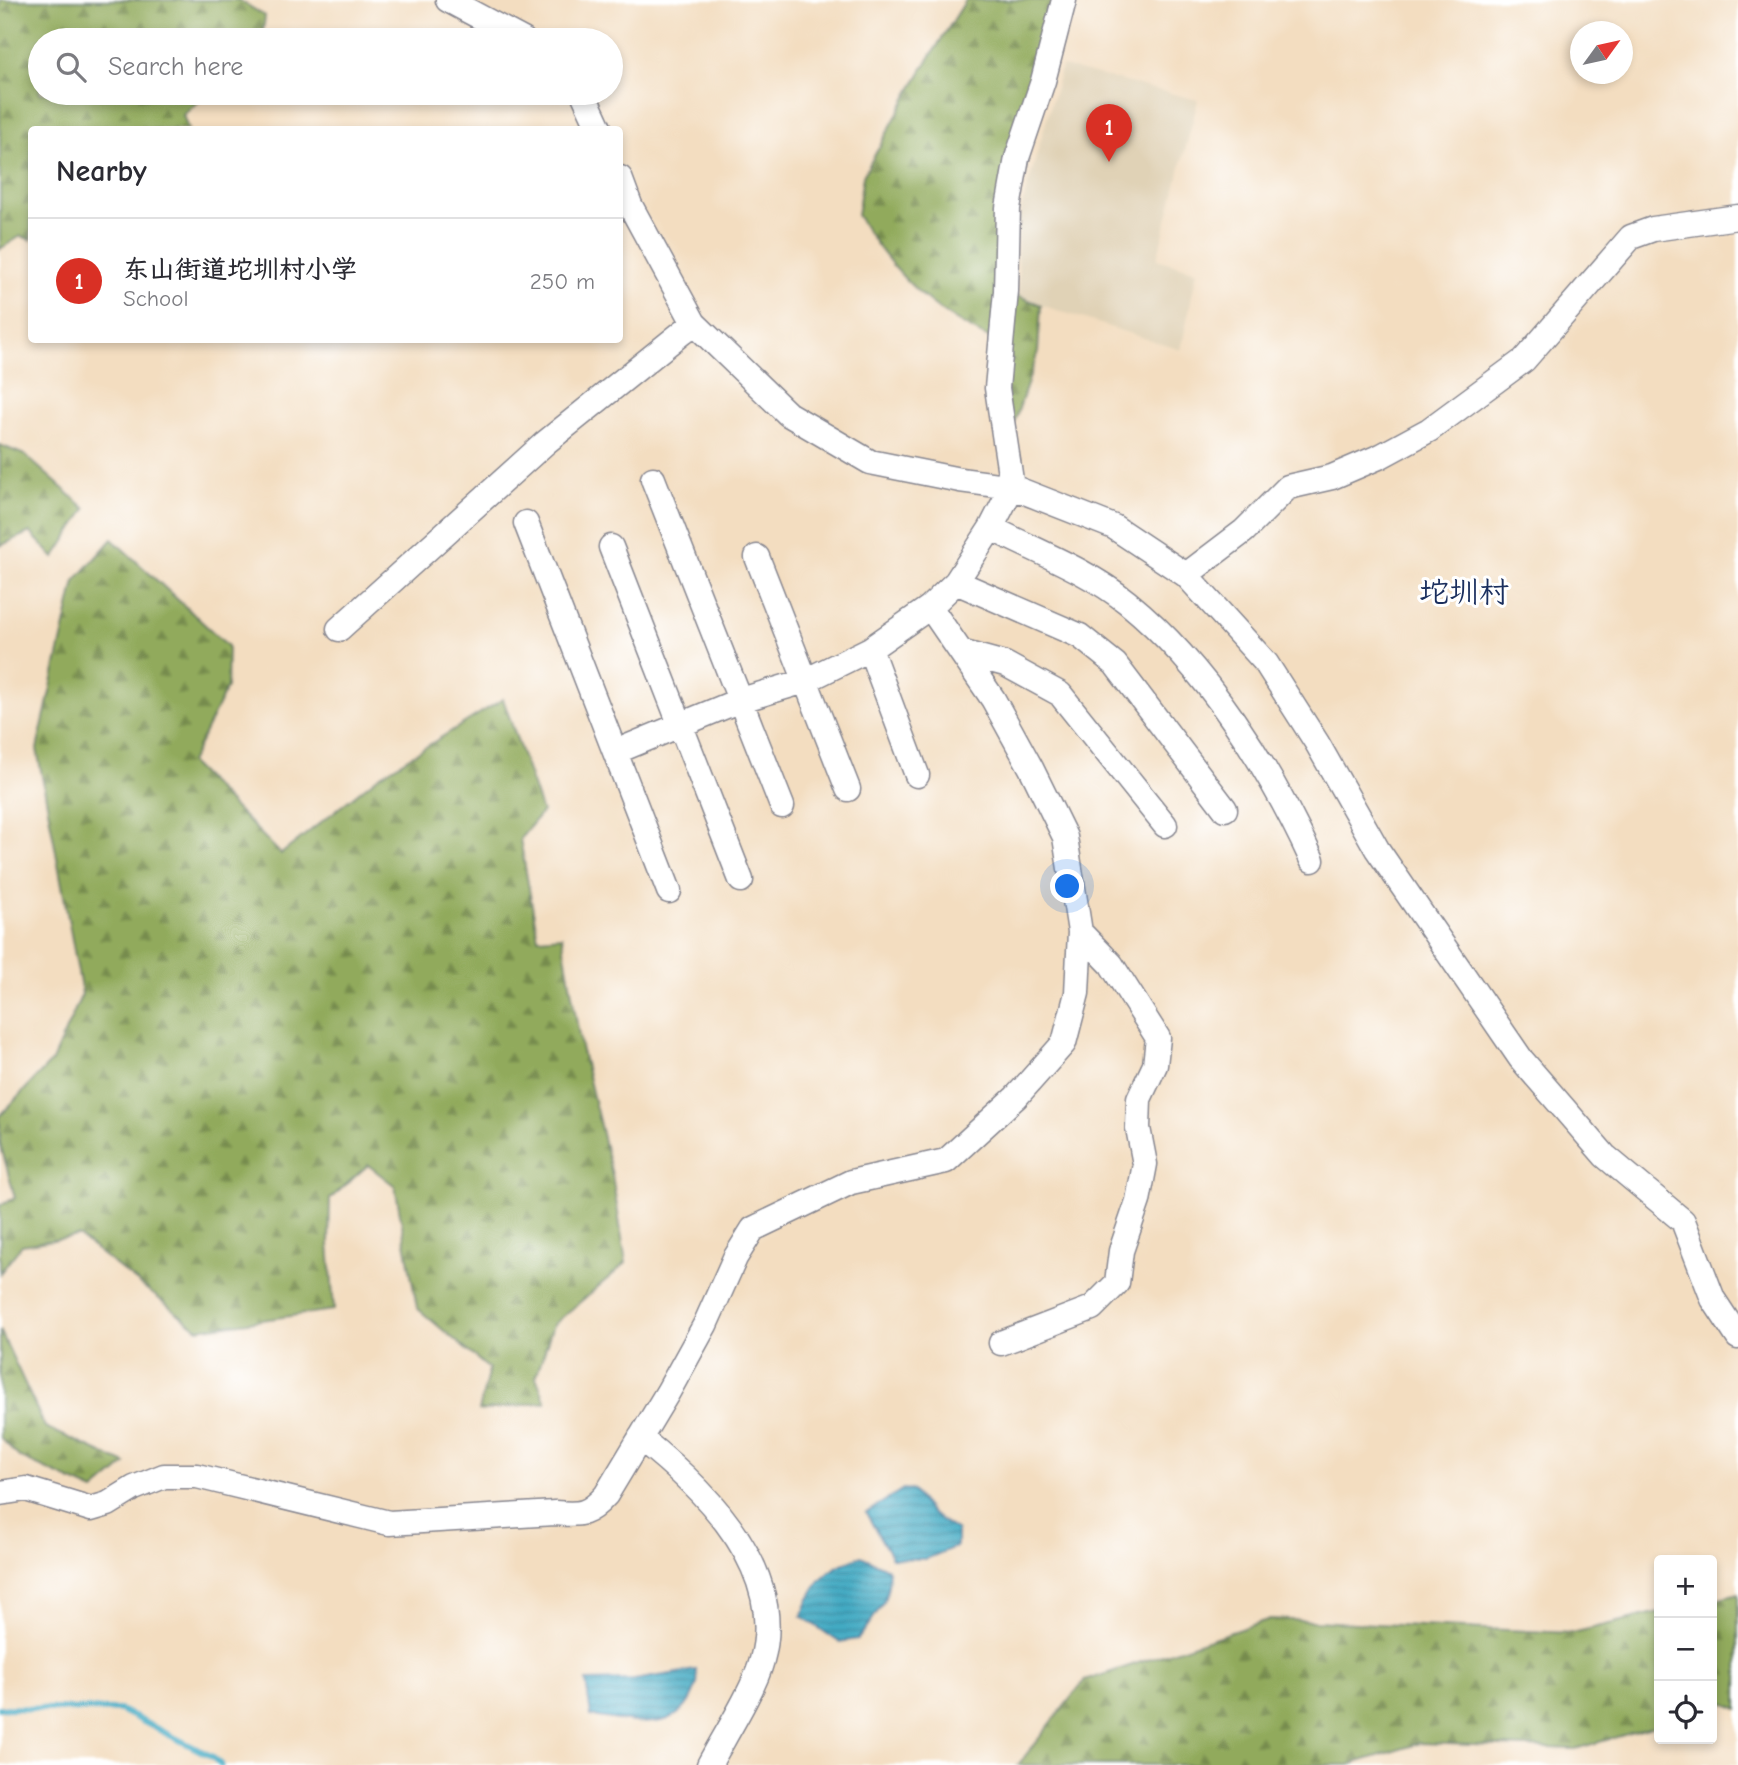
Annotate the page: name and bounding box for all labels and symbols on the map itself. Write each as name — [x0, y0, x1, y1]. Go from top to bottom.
north arrow — [1570, 21, 1633, 84]
pin: 1 — [1086, 104, 1132, 162]
district label: 坨圳村 — [1419, 575, 1509, 610]
your location — [1050, 869, 1084, 903]

